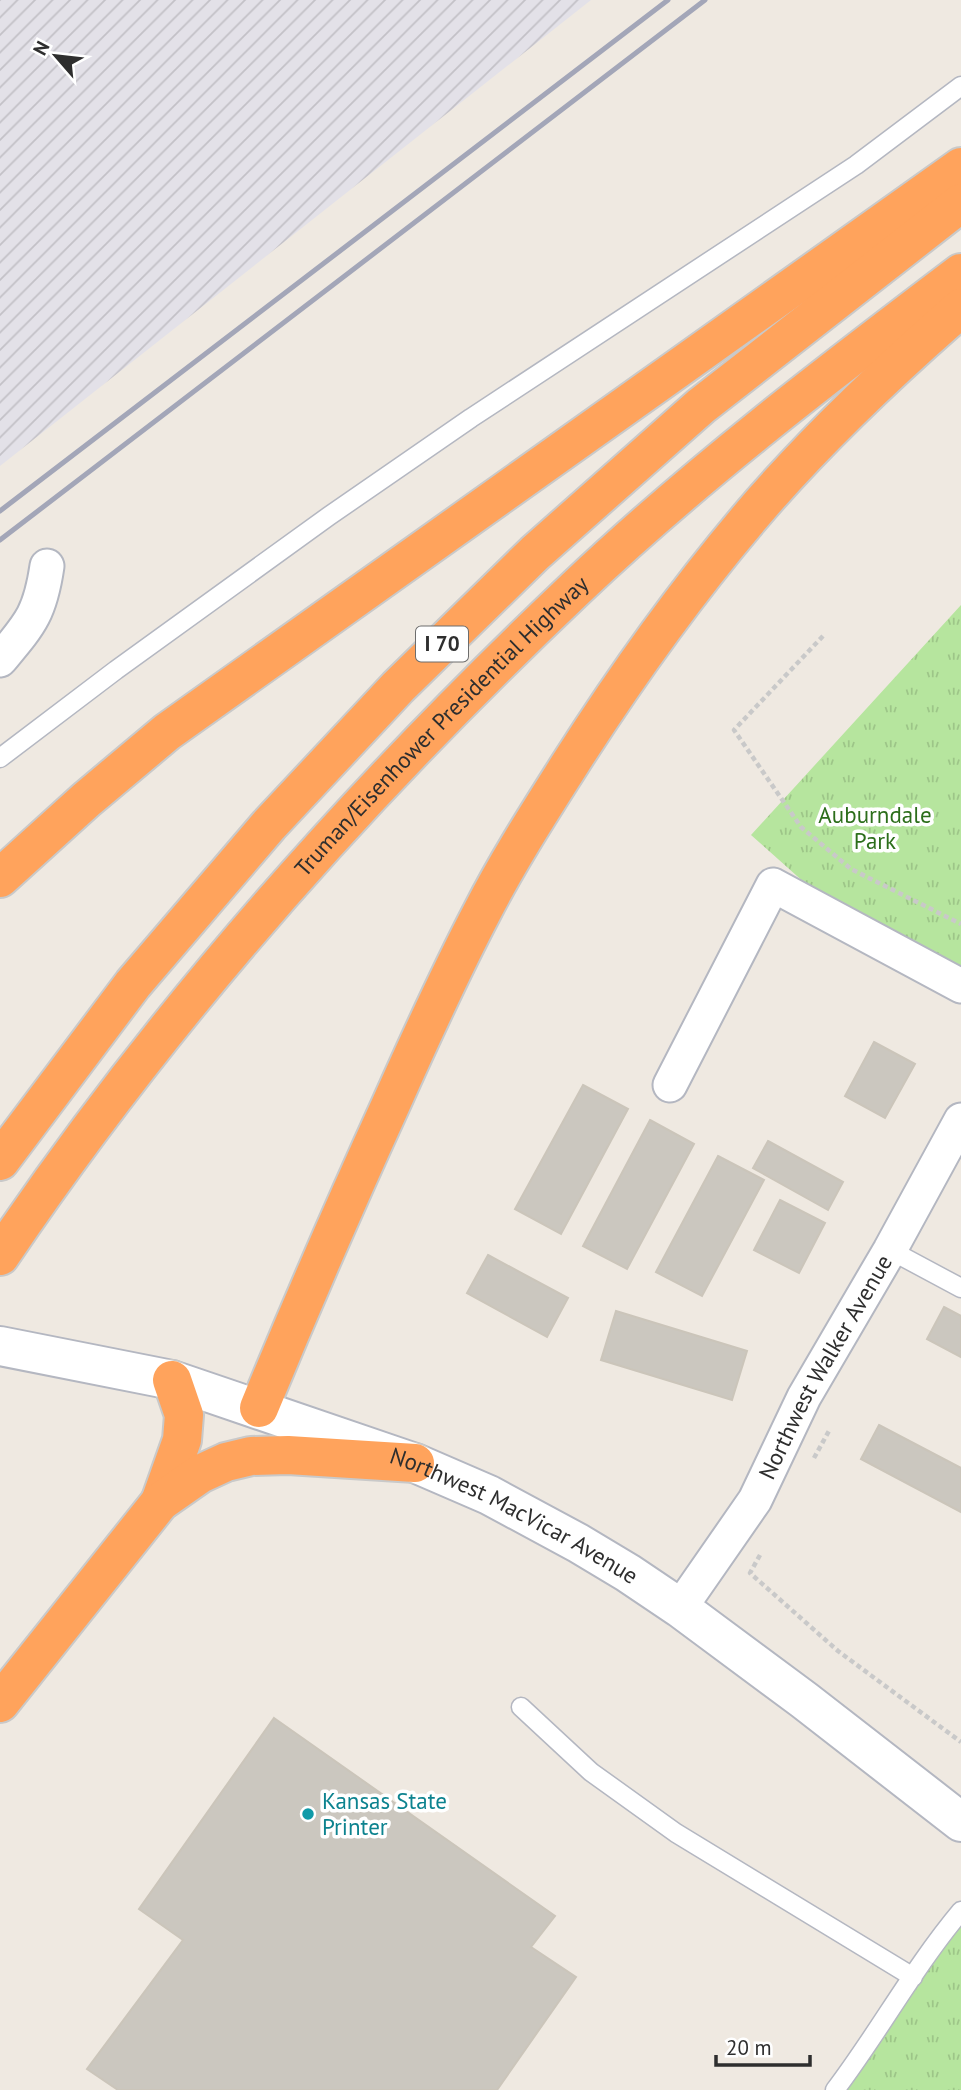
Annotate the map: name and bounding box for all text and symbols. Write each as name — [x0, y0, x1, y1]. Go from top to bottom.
north arrow — [21, 21, 91, 91]
text: N — [27, 37, 55, 59]
street label: Truman/Eisenhower Presidential Highway — [288, 569, 594, 882]
road number: I 70 — [416, 626, 468, 662]
park label: Auburndale Park — [818, 800, 932, 855]
street label: Northwest Walker Avenue — [752, 1249, 898, 1484]
street label: Northwest MacVicar Avenue — [386, 1441, 644, 1590]
place label: Kansas State Printer — [322, 1786, 447, 1841]
marker: Kansas State Printer — [300, 1806, 316, 1822]
scale bar — [716, 2024, 810, 2068]
text: 20 m — [726, 2034, 772, 2061]

